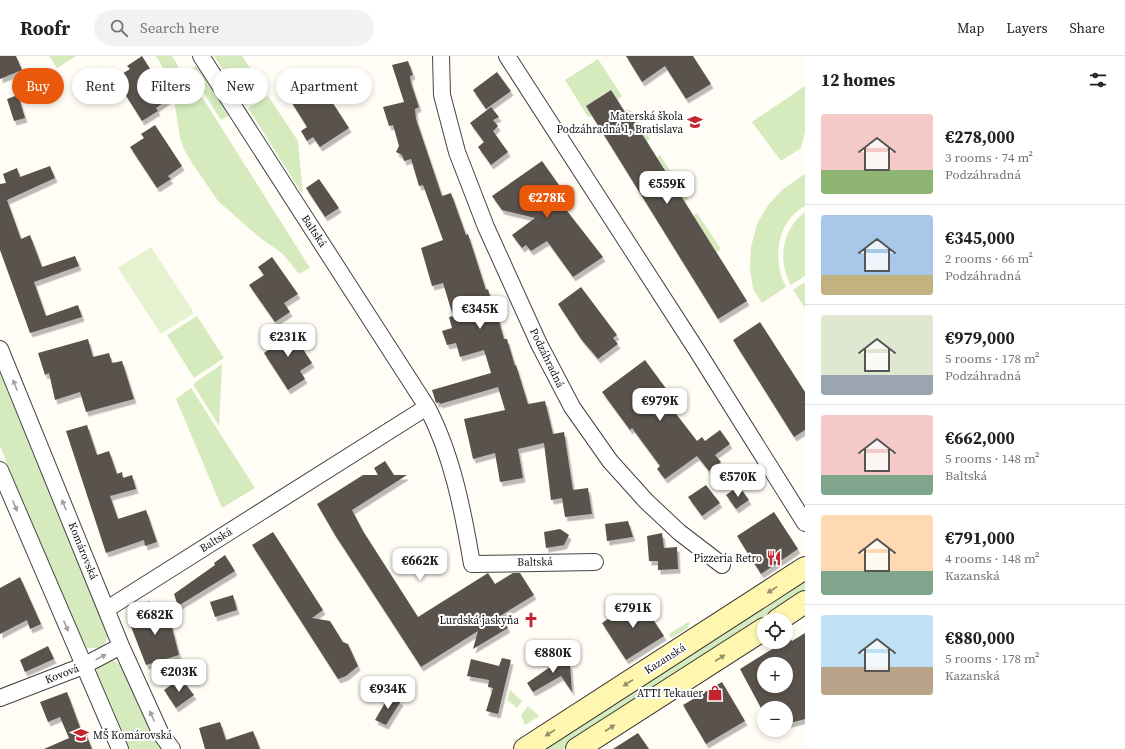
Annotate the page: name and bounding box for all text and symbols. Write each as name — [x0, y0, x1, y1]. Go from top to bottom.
search box — [94, 10, 374, 46]
text: Roofr — [20, 15, 70, 41]
icon: search — [108, 17, 130, 39]
text: Search here — [140, 17, 219, 38]
text: Map — [957, 18, 984, 38]
text: Layers — [1006, 18, 1048, 38]
text: Share — [1070, 18, 1105, 38]
chip: Buy — [12, 68, 64, 104]
chip: Rent — [72, 68, 129, 104]
chip: Filters — [137, 68, 205, 104]
chip: New — [213, 68, 268, 104]
chip: Apartment — [276, 68, 372, 104]
text: 12 homes — [821, 68, 895, 92]
icon: filters — [1087, 69, 1109, 91]
place label: Materská škola Podzáhradná 1, Bratislava — [557, 109, 683, 137]
school or university icon: Materská škola Podzáhradná 1, Bratislava — [686, 113, 704, 131]
text: €278,000 — [945, 125, 1015, 149]
icon: home — [853, 130, 901, 178]
text: 3 rooms · 74 m² — [945, 149, 1033, 166]
text: Podzáhradná — [945, 166, 1021, 183]
pin: €559K — [639, 171, 695, 205]
text: €559K — [648, 175, 686, 192]
pin: €278K — [519, 185, 575, 219]
text: €278K — [528, 189, 566, 206]
street label: Baltská — [298, 212, 330, 250]
text: €345,000 — [945, 226, 1015, 250]
icon: home — [853, 231, 901, 279]
text: 2 rooms · 66 m² — [945, 250, 1033, 267]
text: Podzáhradná — [945, 267, 1021, 284]
pin: €345K — [452, 296, 508, 330]
text: €345K — [461, 300, 499, 317]
pin: €231K — [260, 324, 316, 358]
street label: Podzáhradná — [526, 326, 568, 391]
text: €979,000 — [945, 326, 1015, 350]
text: €231K — [269, 328, 307, 345]
icon: home — [853, 331, 901, 379]
text: 5 rooms · 178 m² — [945, 350, 1040, 367]
text: Podzáhradná — [945, 367, 1021, 384]
one-way arrow — [12, 380, 18, 391]
pin: €979K — [632, 388, 688, 422]
text: €979K — [641, 392, 679, 409]
text: €662,000 — [945, 426, 1015, 450]
icon: home — [853, 431, 901, 479]
text: 5 rooms · 148 m² — [945, 450, 1040, 467]
pin: €570K — [710, 464, 766, 498]
text: Baltská — [945, 467, 987, 484]
text: €570K — [719, 468, 757, 485]
one-way arrow — [61, 499, 67, 511]
one-way arrow — [12, 500, 18, 511]
street label: Komárovská — [65, 520, 102, 582]
street label: Baltská — [197, 524, 235, 556]
text: €791,000 — [945, 526, 1015, 550]
icon: home — [853, 531, 901, 579]
pin: €662K — [392, 548, 448, 582]
restaurant icon: Pizzeria Retro — [765, 549, 783, 567]
text: 4 rooms · 148 m² — [945, 550, 1040, 567]
place label: Pizzeria Retro — [694, 551, 762, 566]
text: €662K — [401, 552, 439, 569]
street label: Baltská — [517, 554, 553, 570]
text: Kazanská — [945, 567, 1000, 584]
one-way arrow — [767, 586, 777, 594]
pin: €791K — [605, 595, 661, 629]
text: €791K — [614, 599, 652, 616]
pin: €682K — [127, 602, 183, 636]
text: €682K — [136, 606, 174, 623]
church icon: Lurdská jaskyňa — [522, 611, 540, 629]
place label: Lurdská jaskyňa — [439, 613, 519, 628]
map controls — [757, 613, 793, 737]
button: locate — [757, 613, 793, 649]
one-way arrow — [63, 620, 69, 632]
text: €880,000 — [945, 626, 1015, 650]
icon: home — [853, 631, 901, 679]
pin: €880K — [525, 640, 581, 674]
street label: Kazanská — [641, 640, 689, 678]
text: €880K — [534, 644, 572, 661]
text: 5 rooms · 178 m² — [945, 650, 1040, 667]
one-way arrow — [95, 654, 107, 660]
one-way arrow — [715, 654, 725, 662]
button: + — [757, 657, 793, 693]
pin: €203K — [151, 659, 207, 693]
street label: Kovová — [43, 660, 82, 687]
text: €203K — [160, 663, 198, 680]
text: Kazanská — [945, 667, 1000, 684]
pin: €934K — [360, 676, 416, 710]
one-way arrow — [623, 679, 633, 687]
text: €934K — [369, 680, 407, 697]
shop icon: ATTI Tekauer — [706, 684, 724, 702]
place label: ATTI Tekauer — [637, 686, 703, 701]
button: − — [757, 701, 793, 737]
one-way arrow — [149, 709, 155, 721]
one-way arrow — [605, 724, 615, 732]
school or university icon: MŠ Komárovská — [72, 726, 90, 744]
place label: MŠ Komárovská — [93, 728, 172, 743]
one-way arrow — [545, 729, 555, 737]

